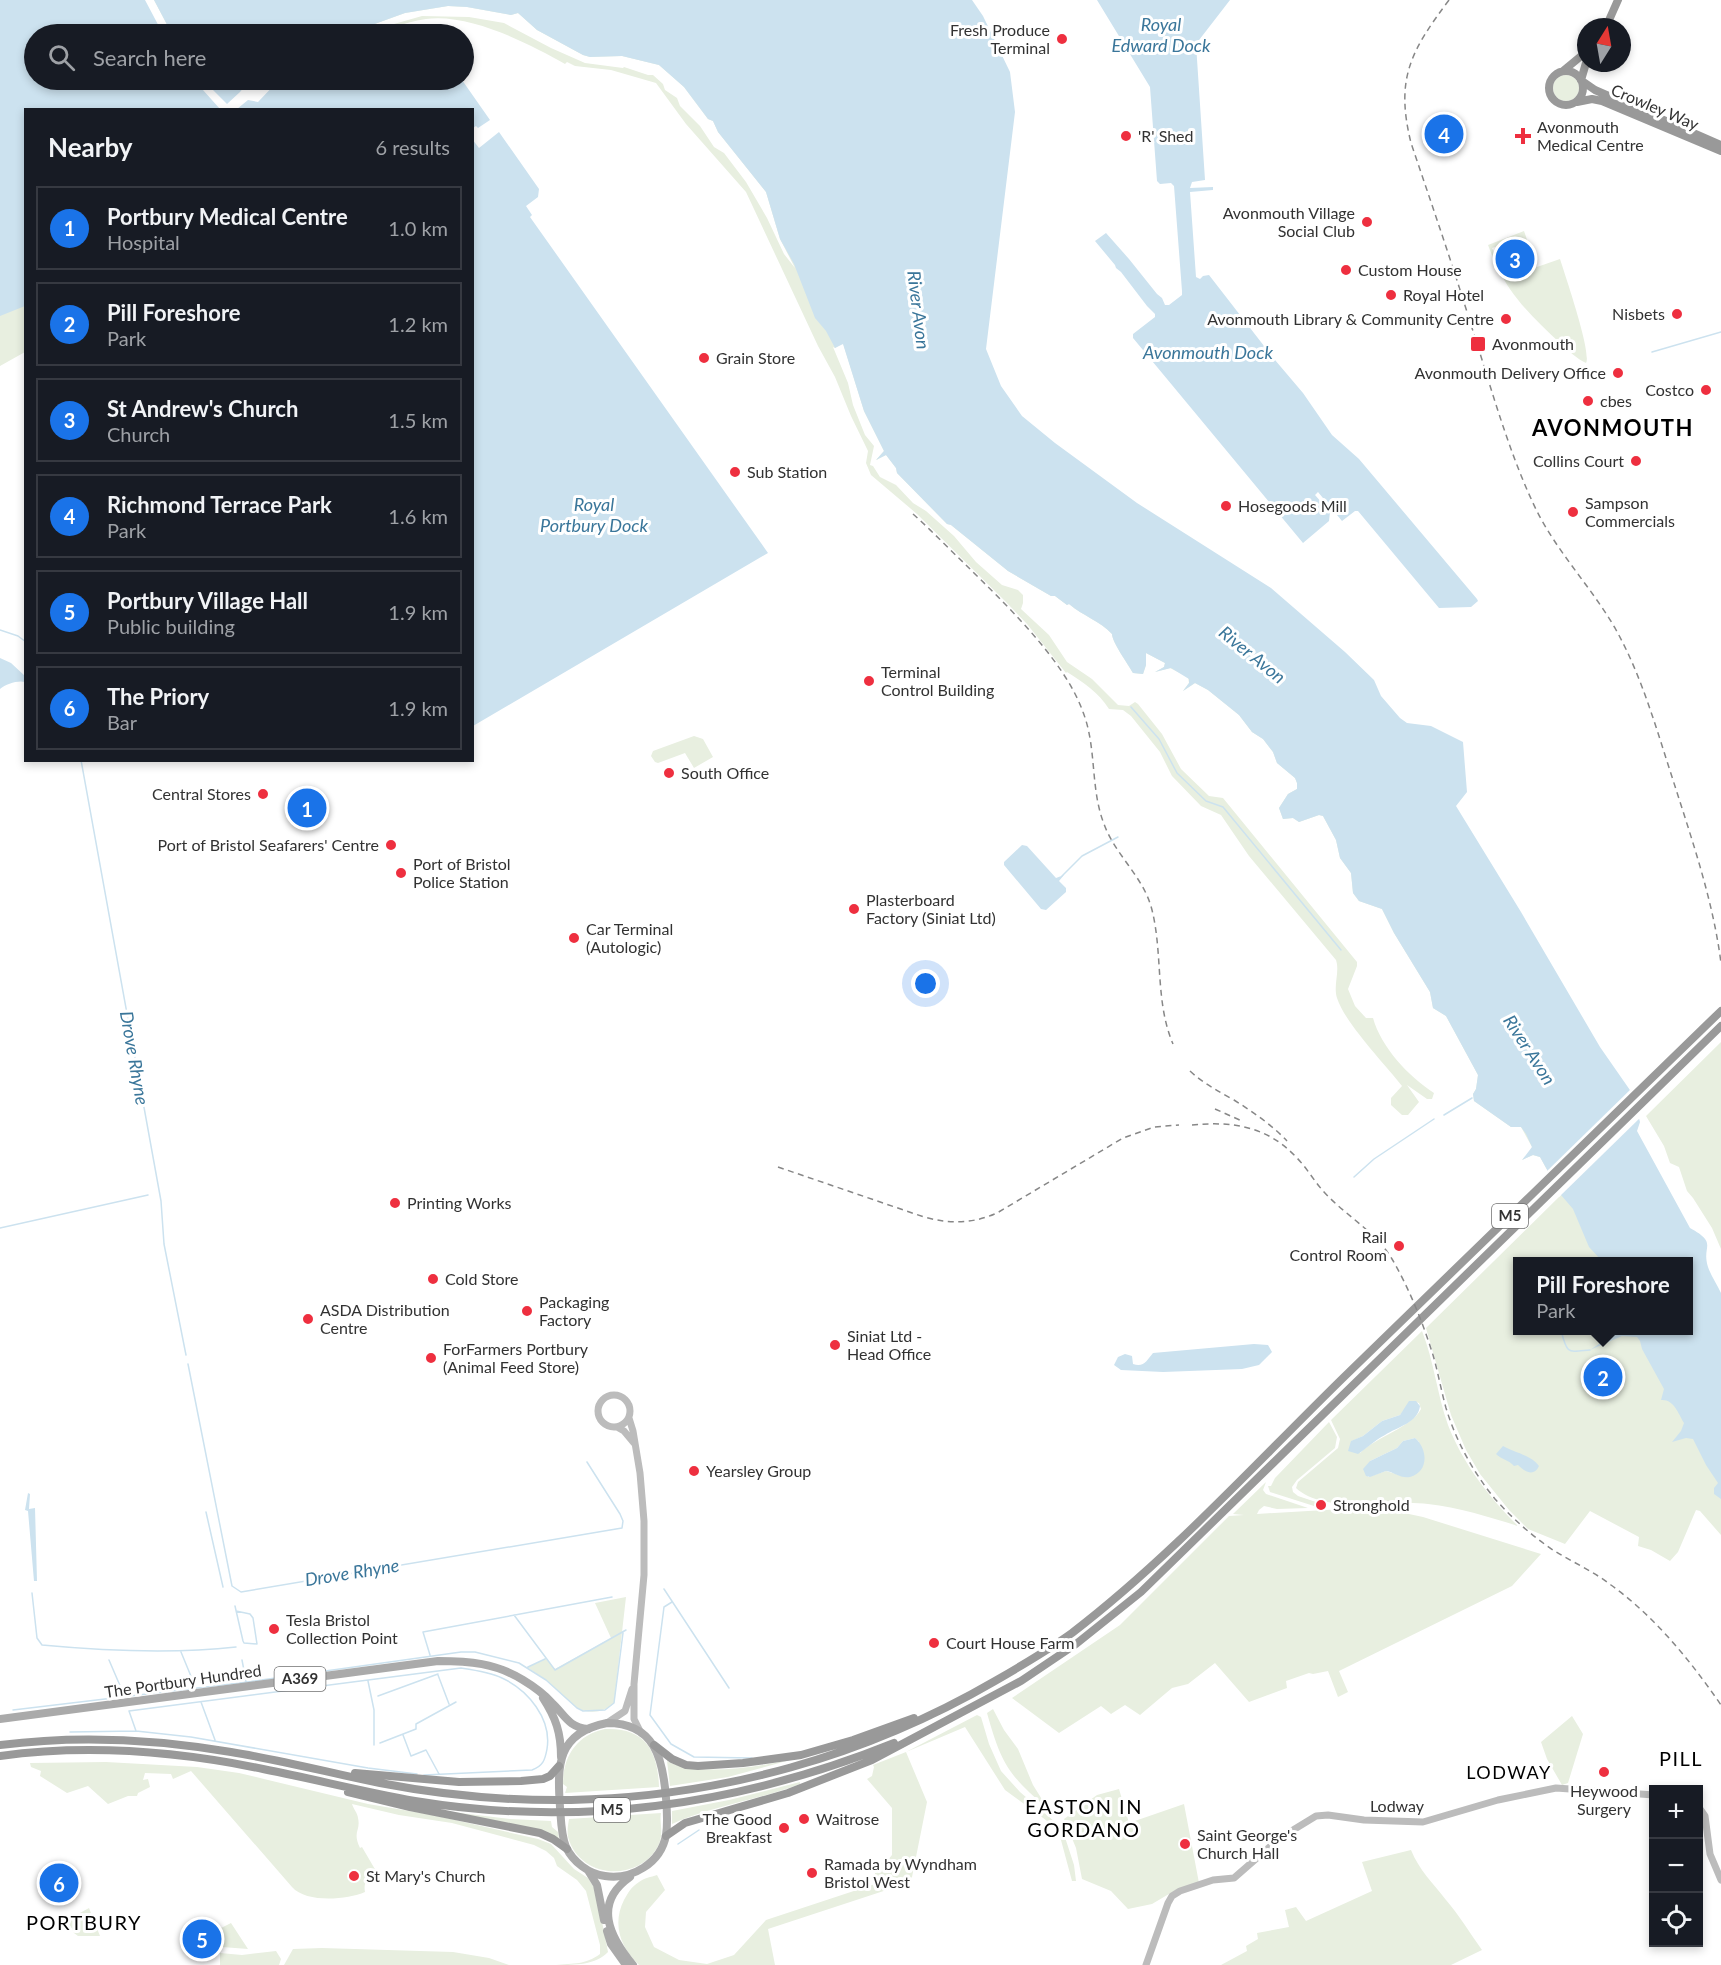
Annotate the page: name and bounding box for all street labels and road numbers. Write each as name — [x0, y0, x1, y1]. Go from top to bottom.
street label: Crowley Way — [1609, 80, 1702, 134]
road number: M5 — [1492, 1204, 1528, 1228]
street label: The Portbury Hundred — [103, 1660, 263, 1701]
road number: A369 — [274, 1667, 326, 1691]
street label: Lodway — [1370, 1796, 1425, 1815]
road number: M5 — [594, 1798, 630, 1822]

